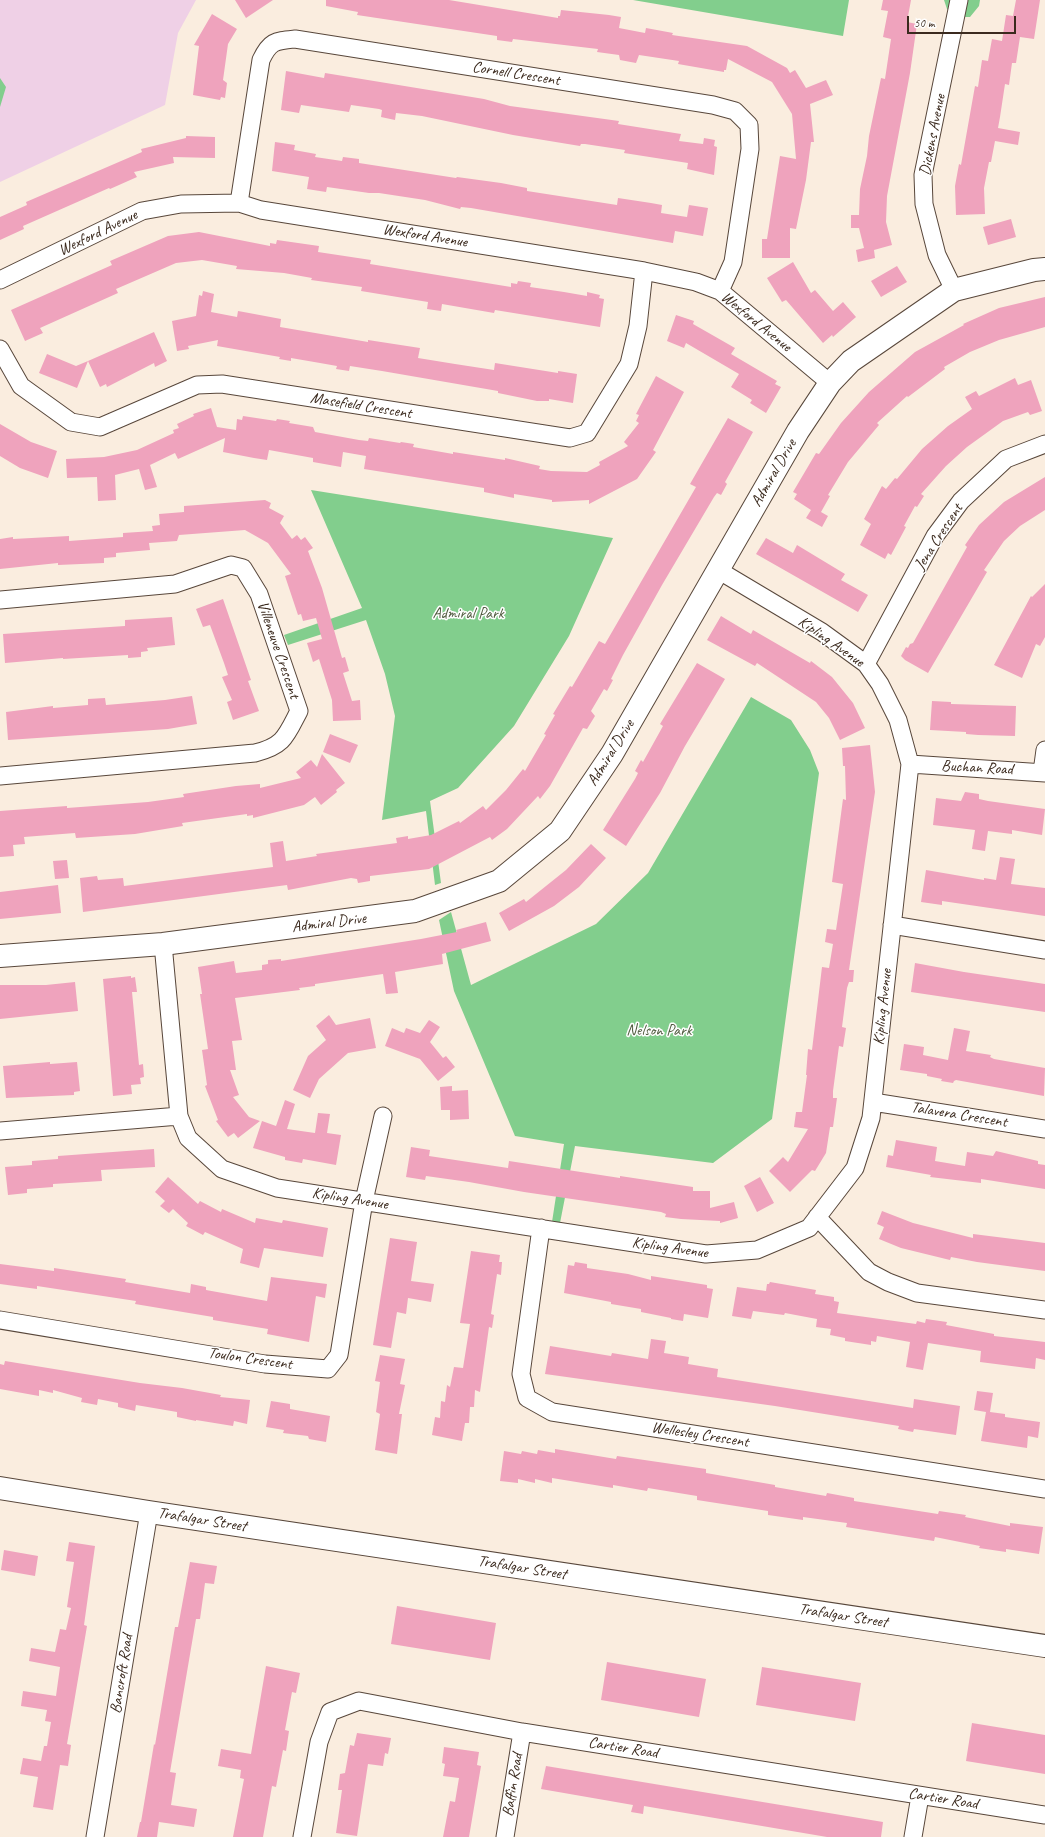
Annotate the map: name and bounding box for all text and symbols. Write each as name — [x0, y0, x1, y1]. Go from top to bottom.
scale bar — [909, 8, 1018, 34]
text: 50 m — [914, 15, 934, 31]
street label: Cornell Crescent — [471, 58, 561, 90]
street label: Dickens Avenue — [916, 93, 950, 177]
street label: Wexford Avenue — [55, 206, 141, 260]
street label: Wexford Avenue — [381, 220, 469, 252]
street label: Wexford Avenue — [717, 288, 795, 356]
street label: Masefield Crescent — [309, 389, 413, 423]
street label: Admiral Drive — [747, 436, 801, 510]
street label: Jena Crescent — [911, 500, 967, 574]
street label: Villeneuve Crescent — [252, 599, 304, 701]
park label: Admiral Park — [432, 604, 504, 624]
street label: Kipling Avenue — [794, 612, 868, 672]
street label: Admiral Drive — [583, 716, 639, 790]
street label: Buchan Road — [941, 757, 1013, 779]
street label: Admiral Drive — [291, 909, 367, 937]
street label: Kipling Avenue — [869, 968, 897, 1046]
park label: Nelson Park — [626, 1021, 692, 1041]
street label: Talavera Crescent — [910, 1098, 1008, 1132]
street label: Kipling Avenue — [311, 1184, 389, 1214]
street label: Kipling Avenue — [631, 1233, 709, 1263]
street label: Toulon Crescent — [207, 1344, 293, 1374]
street label: Wellesley Crescent — [650, 1418, 750, 1452]
street label: Trafalgar Street — [156, 1504, 248, 1536]
street label: Trafalgar Street — [476, 1552, 568, 1584]
street label: Trafalgar Street — [797, 1600, 889, 1632]
street label: Bancroft Road — [106, 1633, 138, 1715]
street label: Cartier Road — [587, 1733, 659, 1763]
street label: Baffin Road — [499, 1752, 527, 1818]
street label: Cartier Road — [907, 1784, 979, 1814]

